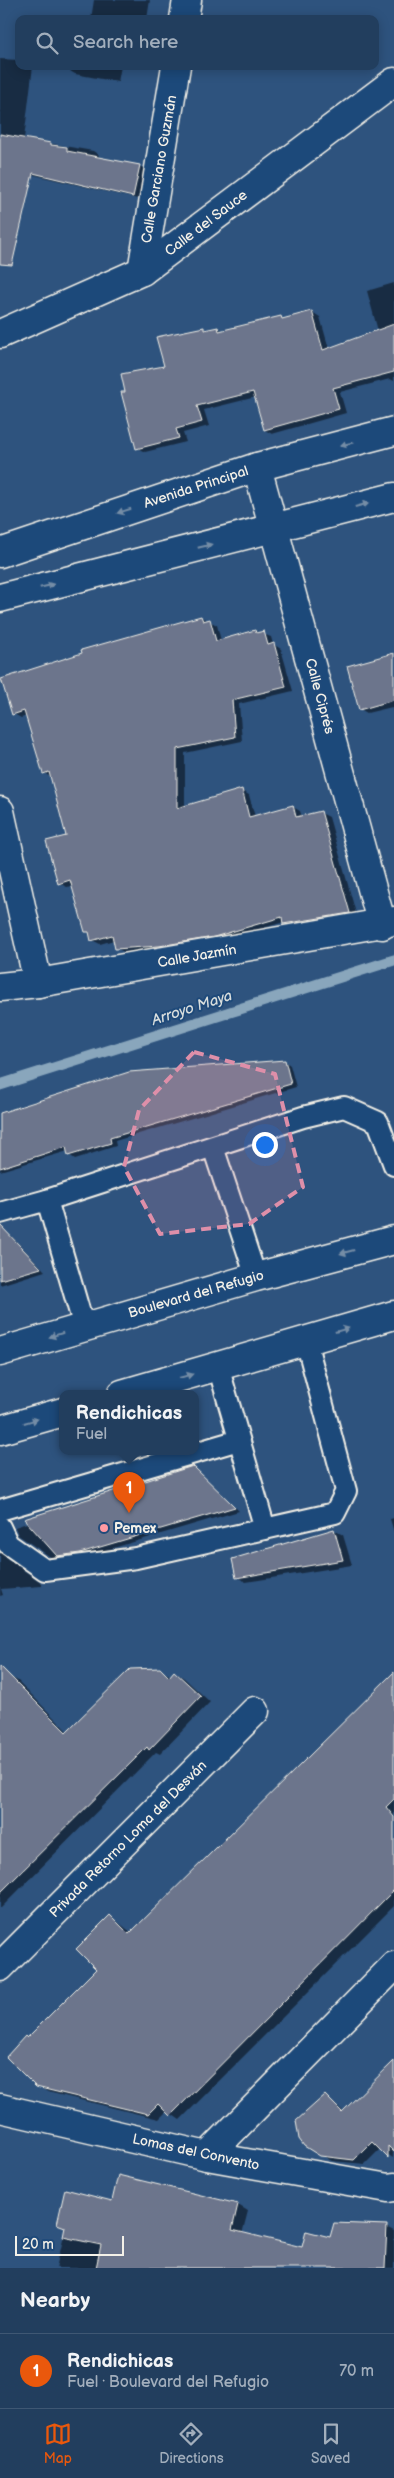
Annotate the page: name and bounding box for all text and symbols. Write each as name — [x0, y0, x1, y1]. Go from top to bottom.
search box — [15, 15, 379, 70]
icon: search — [33, 29, 61, 57]
text: Search here — [73, 31, 178, 54]
street label: Calle Garciano Guzmán — [138, 94, 180, 244]
street label: Calle del Sauce — [161, 186, 251, 260]
one-way arrow — [339, 440, 354, 448]
street label: Avenida Principal — [142, 462, 250, 512]
one-way arrow — [355, 501, 370, 509]
one-way arrow — [117, 508, 132, 515]
one-way arrow — [197, 542, 212, 550]
one-way arrow — [40, 582, 55, 590]
street label: Calle Ciprés — [302, 656, 338, 736]
street label: Calle Jazmín — [156, 941, 238, 971]
water label: Arroyo Maya — [148, 986, 235, 1030]
your location — [252, 1132, 278, 1158]
one-way arrow — [339, 1249, 354, 1257]
street label: Boulevard del Refugio — [126, 1266, 266, 1321]
one-way arrow — [334, 1326, 349, 1334]
one-way arrow — [48, 1332, 63, 1340]
one-way arrow — [178, 1371, 193, 1379]
popup — [59, 1390, 199, 1455]
text: Rendichicas — [76, 1402, 182, 1425]
one-way arrow — [24, 1416, 39, 1424]
text: Fuel — [76, 1425, 107, 1444]
pin: 1 — [113, 1472, 145, 1513]
place label: Pemex — [114, 1520, 157, 1537]
marker: Pemex — [98, 1522, 110, 1534]
street label: Privada Retorno Loma del Desván — [46, 1757, 210, 1921]
street label: Lomas del Convento — [131, 2130, 261, 2174]
scale bar — [15, 2233, 124, 2256]
text: 20 m — [22, 2236, 54, 2253]
text: Nearby — [20, 2288, 90, 2313]
text: Rendichicas — [67, 2350, 173, 2373]
text: 1 — [33, 2362, 39, 2381]
text: 70 m — [339, 2362, 374, 2381]
text: Fuel · Boulevard del Refugio — [67, 2373, 269, 2392]
tab: Map — [44, 2420, 72, 2467]
tab: Directions — [159, 2420, 224, 2467]
tab: Saved — [311, 2420, 350, 2467]

